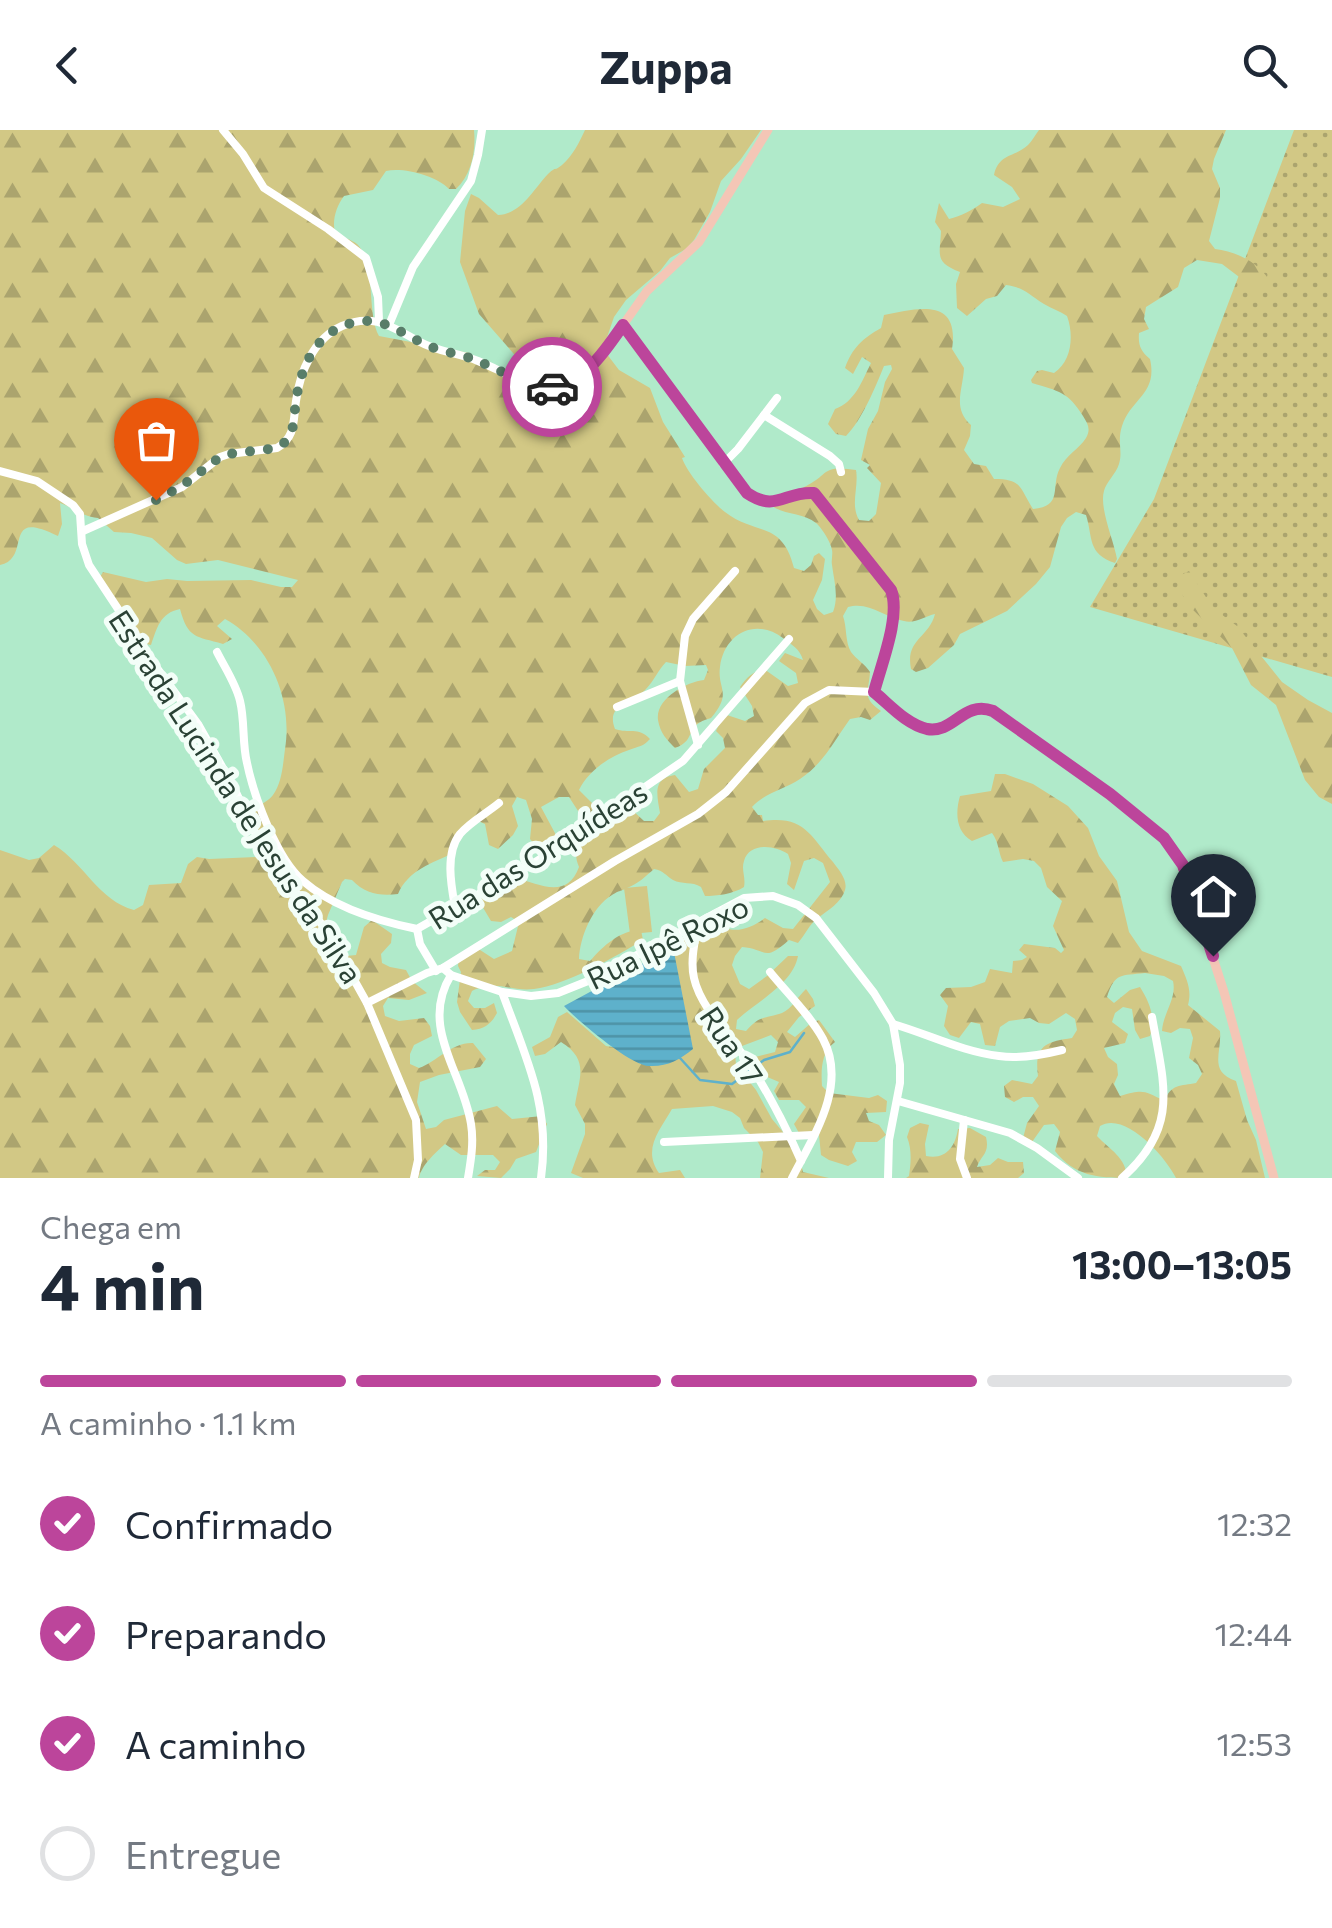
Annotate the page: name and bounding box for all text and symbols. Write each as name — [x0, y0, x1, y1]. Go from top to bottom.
icon: back — [40, 38, 95, 93]
text: Zuppa — [599, 38, 733, 93]
icon: search — [1237, 38, 1292, 93]
courier — [502, 337, 602, 437]
icon: car — [525, 360, 580, 415]
pin — [114, 398, 199, 501]
icon: bag — [129, 413, 184, 468]
street label: Estrada Lucinda de Jesus da Silva — [102, 602, 372, 990]
street label: Rua das Orquídeas — [421, 772, 653, 936]
pin — [1171, 854, 1256, 957]
icon: home — [1186, 869, 1241, 924]
street label: Rua Ipê Roxo — [580, 886, 754, 996]
street label: Rua 17 — [693, 999, 773, 1091]
text: Chega em — [40, 1206, 182, 1246]
text: 13:00–13:05 — [1072, 1240, 1292, 1287]
text: 4 min — [40, 1244, 205, 1323]
text: A caminho · 1.1 km — [40, 1402, 296, 1442]
icon: check — [40, 1496, 95, 1551]
text: Confirmado — [125, 1500, 333, 1547]
text: 12:32 — [1217, 1503, 1292, 1543]
icon: check — [40, 1606, 95, 1661]
text: Preparando — [125, 1610, 327, 1657]
text: 12:44 — [1215, 1613, 1292, 1653]
icon: check — [40, 1716, 95, 1771]
text: A caminho — [125, 1720, 306, 1767]
text: 12:53 — [1216, 1723, 1292, 1763]
text: Entregue — [125, 1830, 281, 1877]

